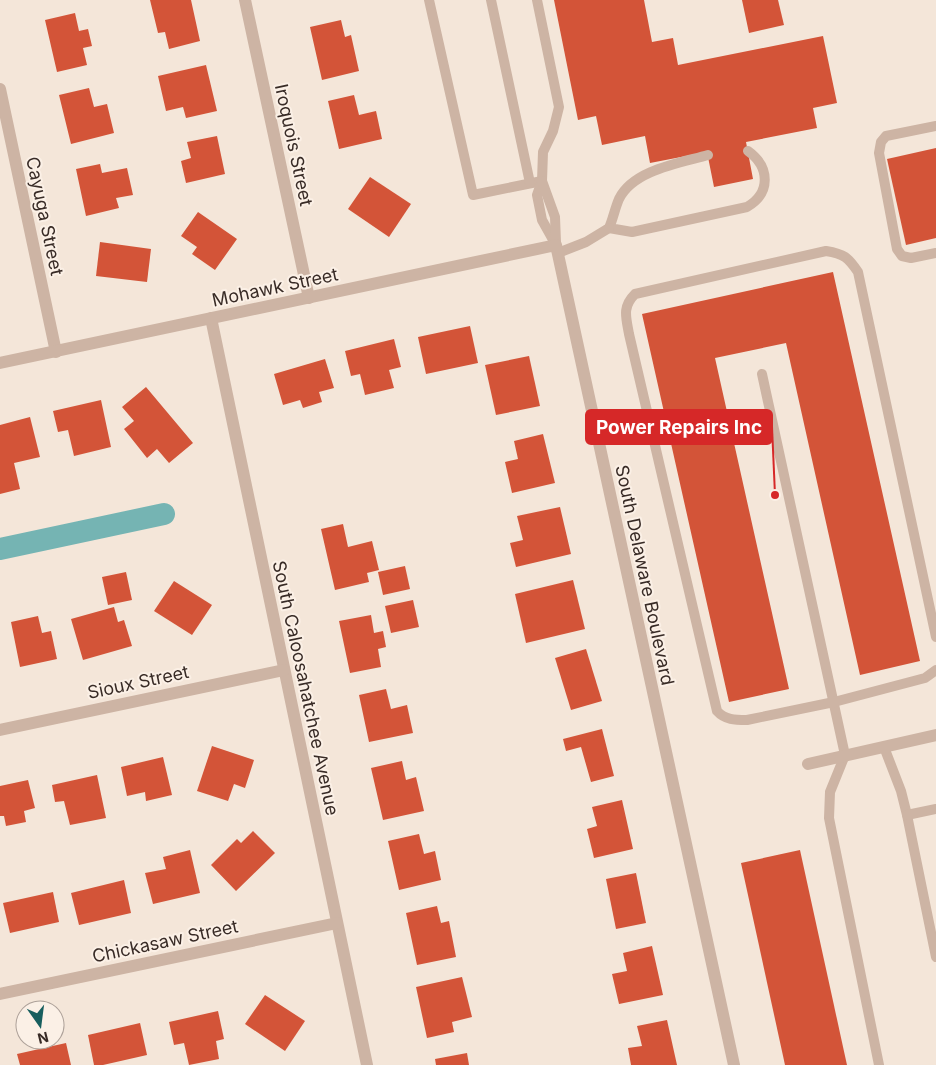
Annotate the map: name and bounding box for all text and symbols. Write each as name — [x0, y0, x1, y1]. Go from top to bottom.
street label: Iroquois Street — [271, 82, 317, 208]
street label: Cayuga Street — [22, 155, 68, 277]
street label: Mohawk Street — [210, 263, 340, 311]
callout: Power Repairs Inc — [586, 410, 772, 444]
text: Power Repairs Inc — [596, 416, 762, 439]
street label: South Delaware Boulevard — [611, 463, 679, 687]
street label: South Caloosahatchee Avenue — [269, 559, 343, 817]
street label: Sioux Street — [85, 661, 191, 703]
street label: Chickasaw Street — [90, 915, 240, 967]
north arrow — [15, 1000, 65, 1050]
text: N — [36, 1029, 50, 1048]

